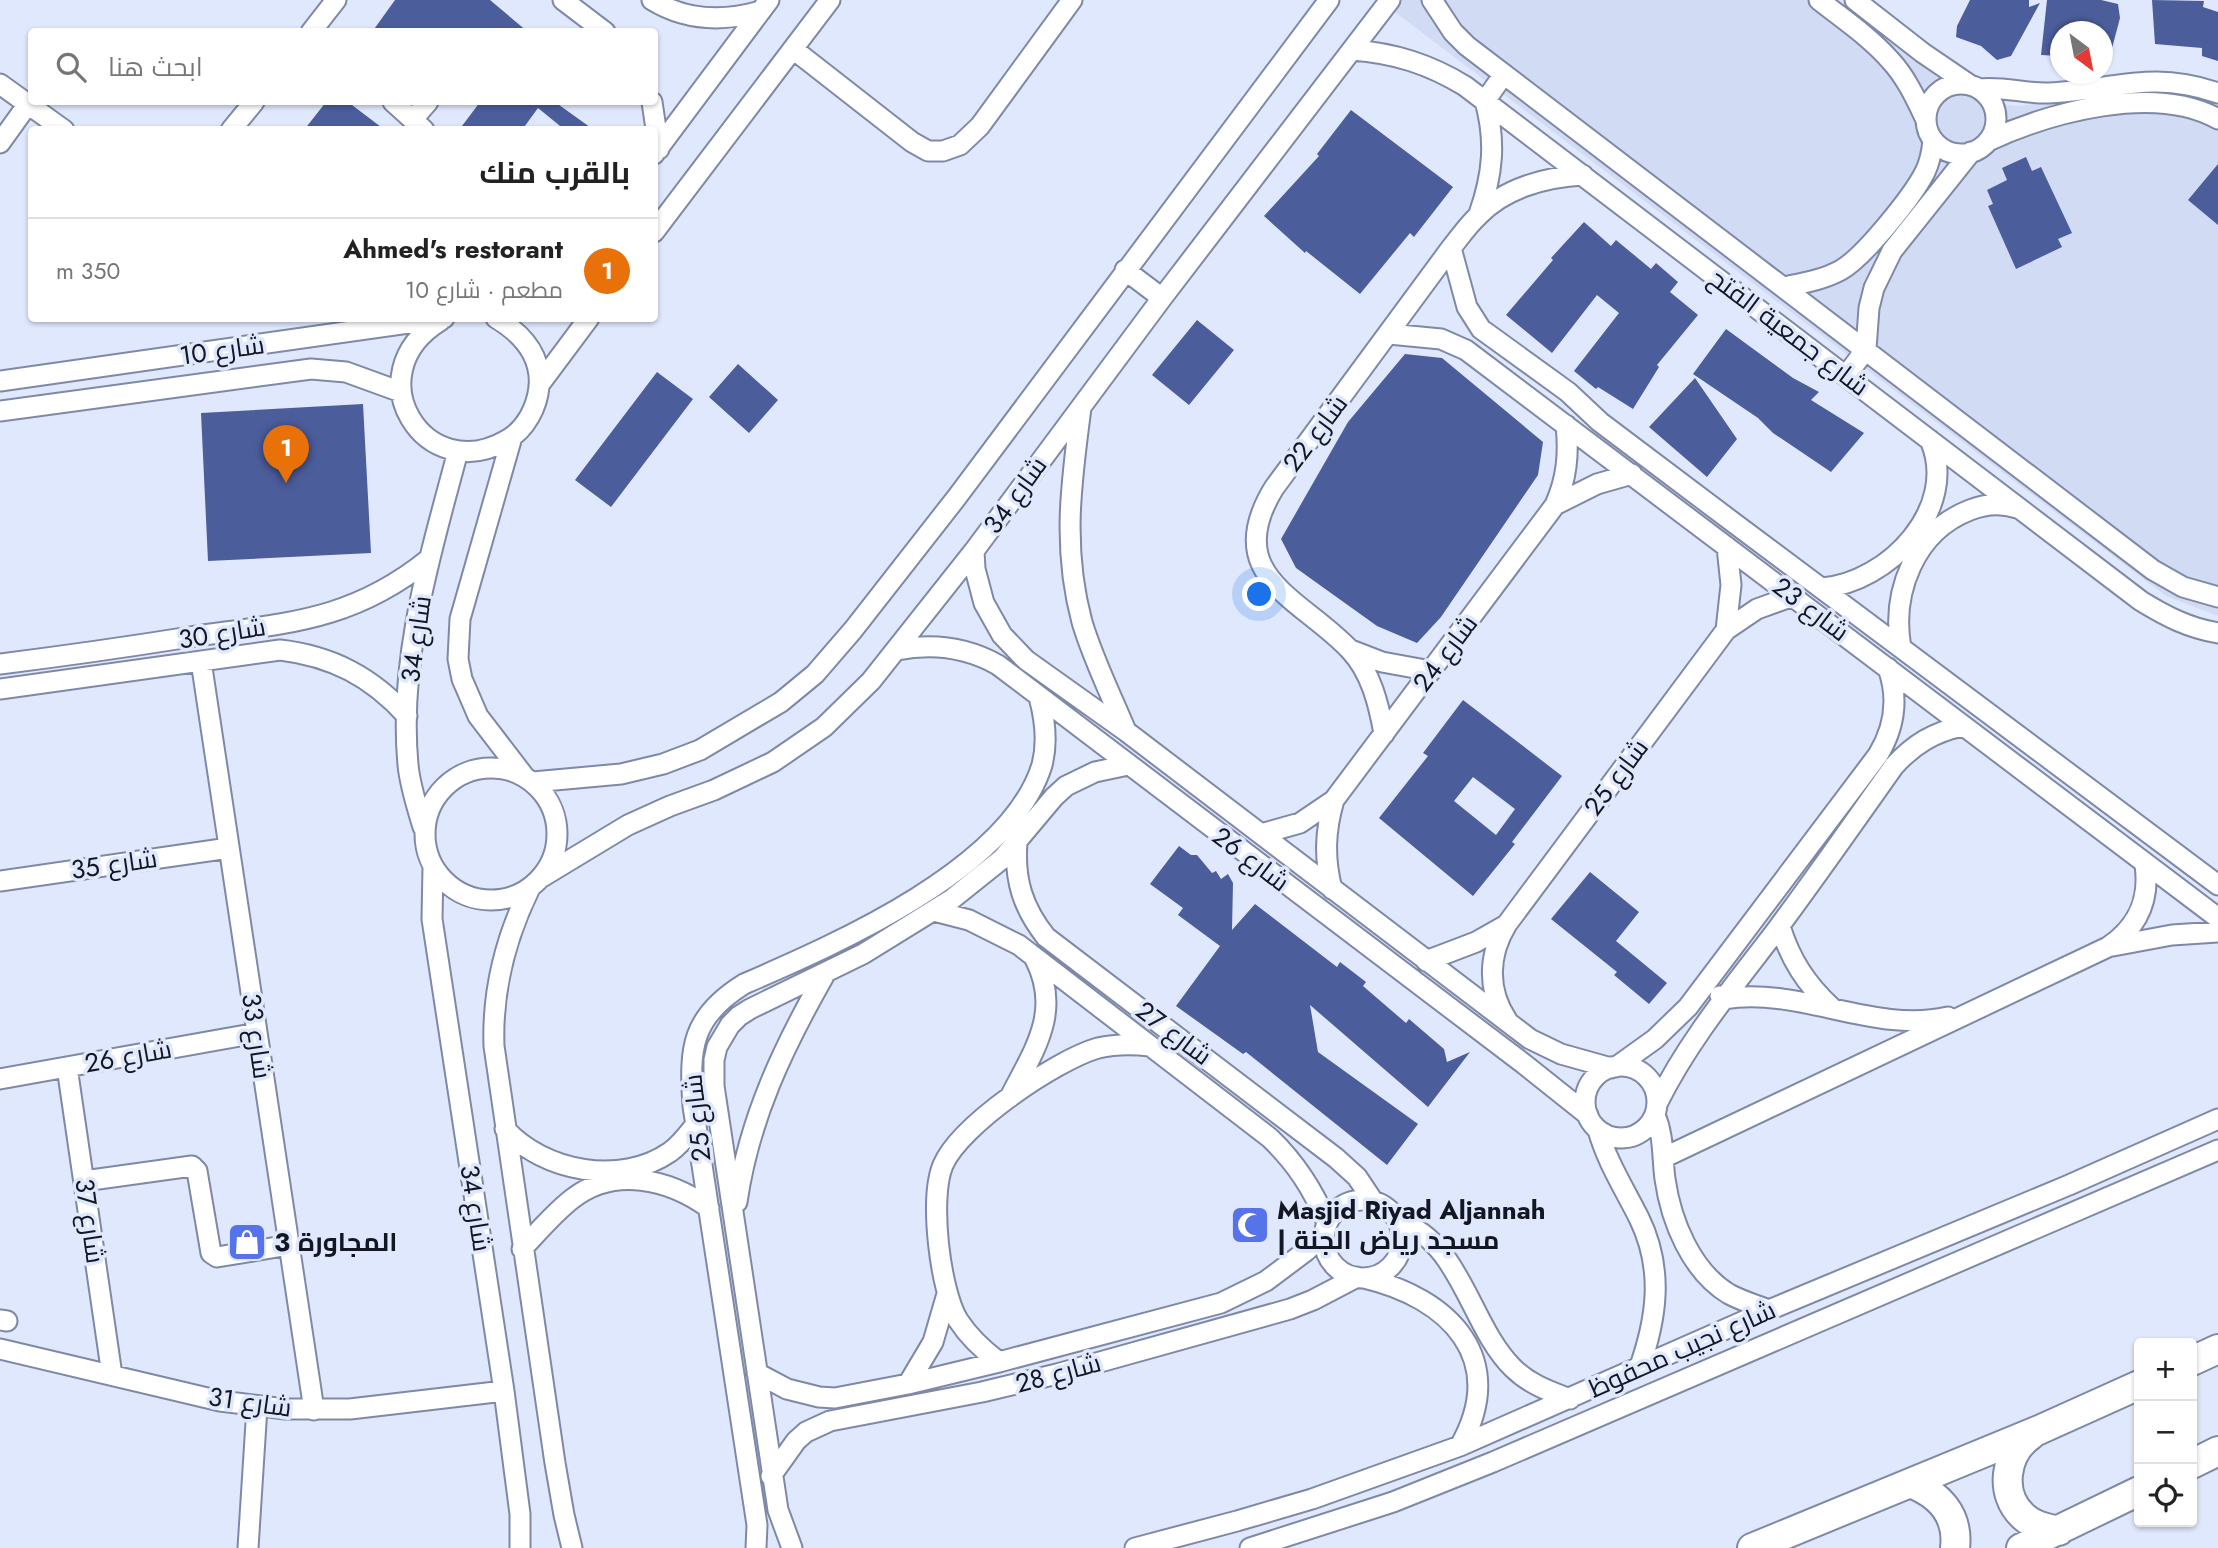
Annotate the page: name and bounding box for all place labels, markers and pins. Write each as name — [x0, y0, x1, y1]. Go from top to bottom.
pin: 1 — [263, 425, 309, 483]
place label: Masjid Riyad Aljannah | مسجد رياض الجنة — [1277, 1191, 1545, 1259]
mosque icon: Masjid Riyad Aljannah | مسجد رياض الجنة — [1229, 1204, 1271, 1246]
shop icon: المجاورة 3 — [226, 1221, 268, 1263]
place label: المجاورة 3 — [274, 1223, 397, 1261]

